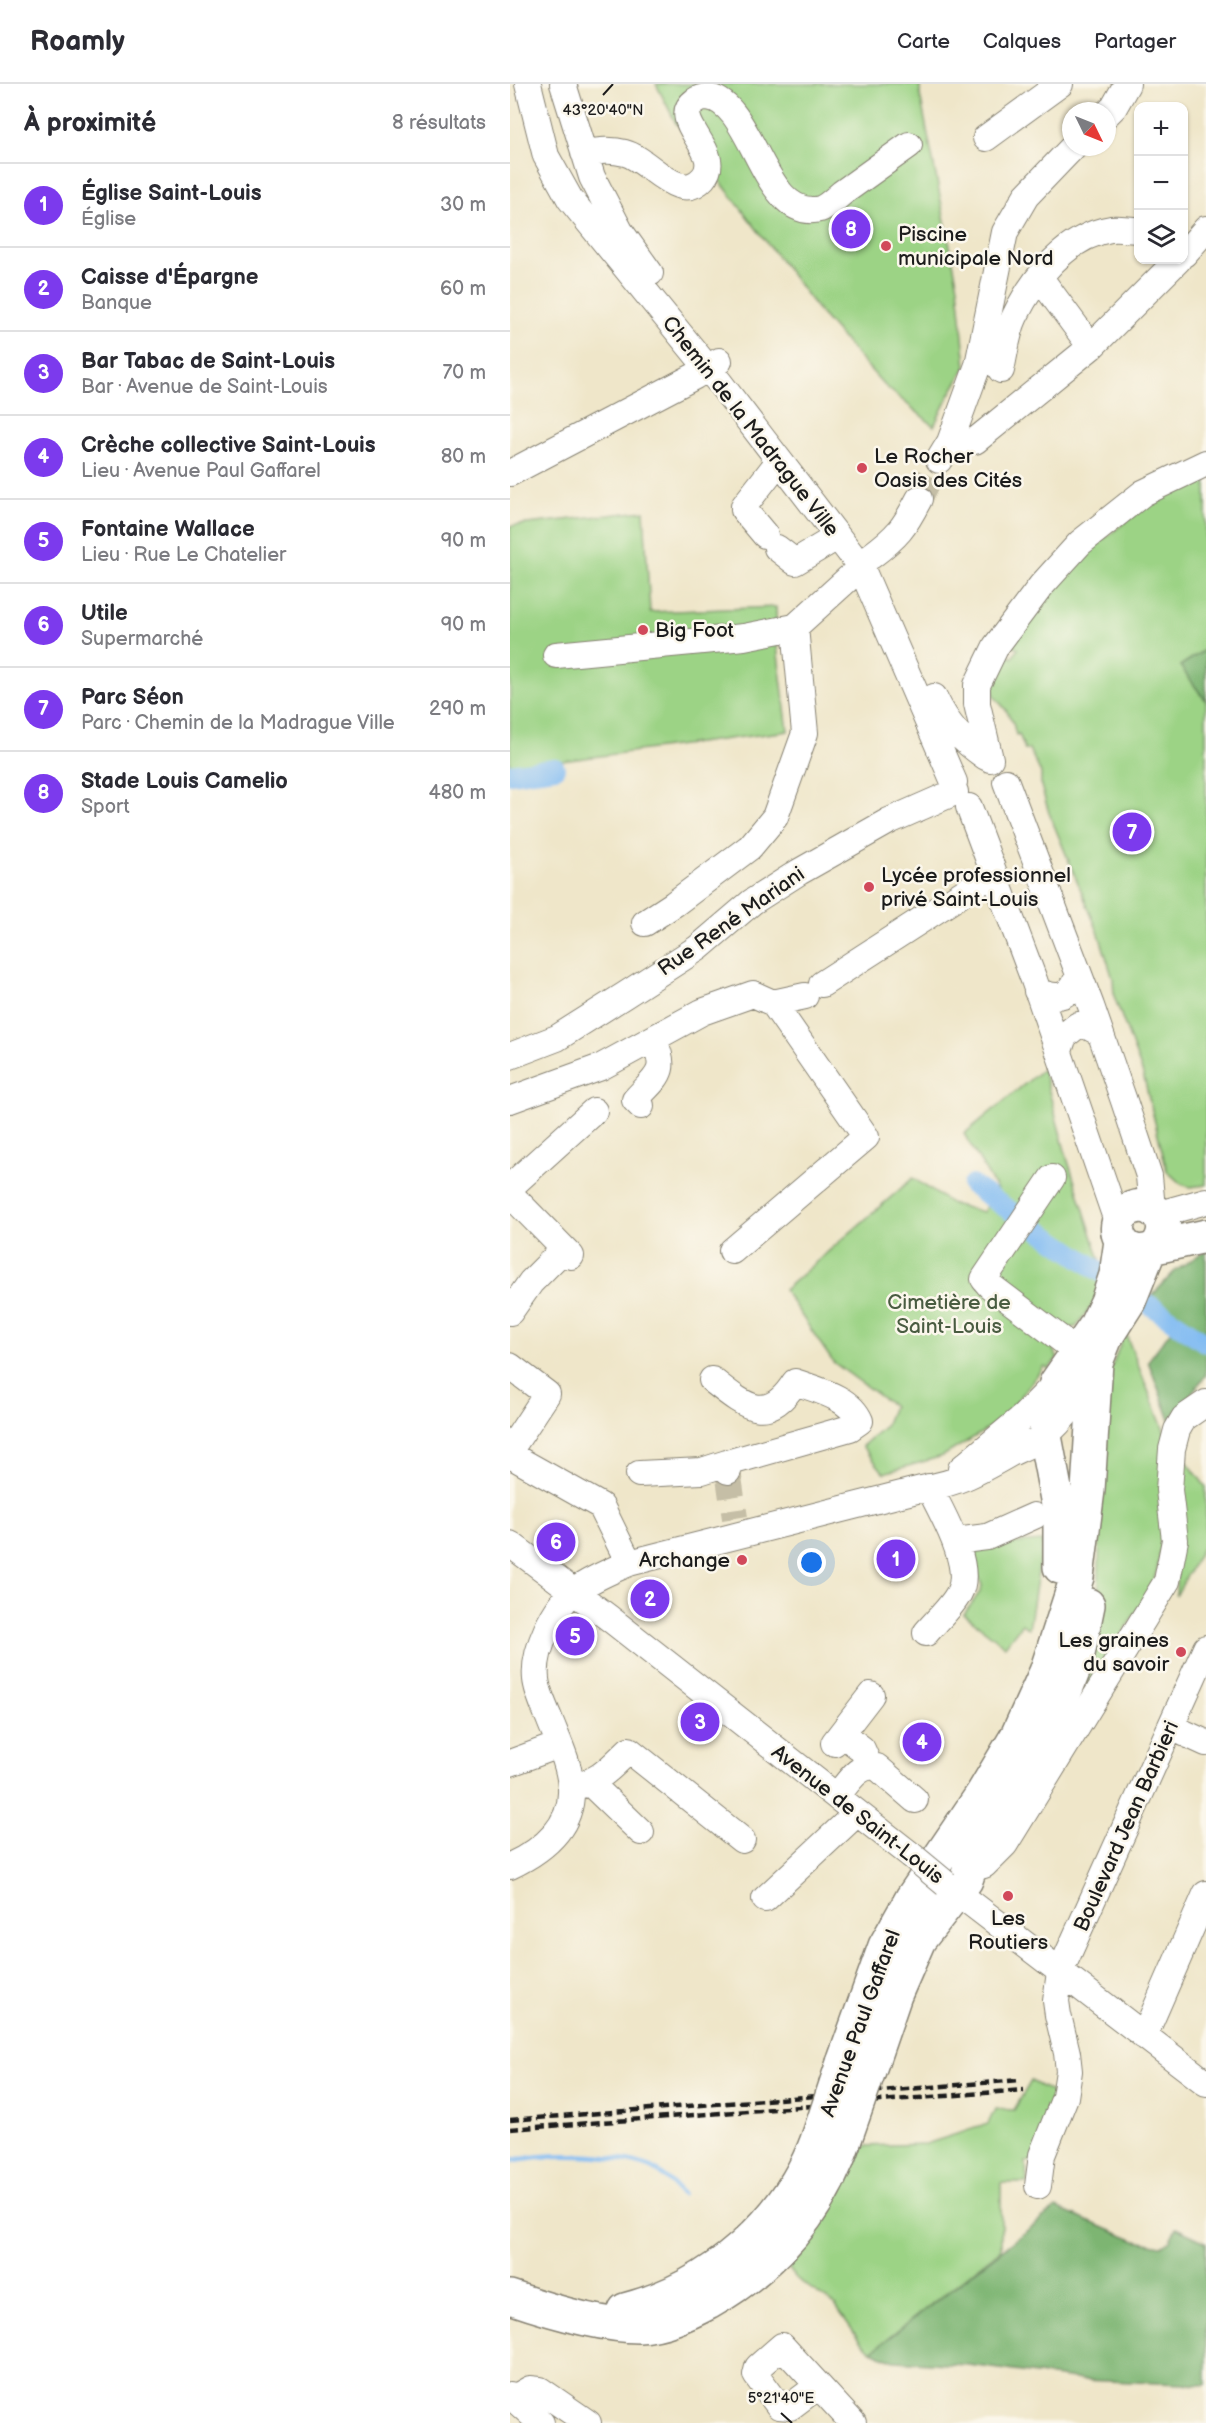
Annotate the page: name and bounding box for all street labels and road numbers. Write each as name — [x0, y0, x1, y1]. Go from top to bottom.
street label: Chemin de la Madrague Ville — [657, 311, 844, 542]
street label: Rue René Mariani — [653, 861, 809, 981]
street label: Boulevard Jean Barbieri — [1069, 1717, 1184, 1935]
street label: Avenue de Saint-Louis — [767, 1739, 949, 1889]
street label: Avenue Paul Gaffarel — [815, 1926, 906, 2120]

